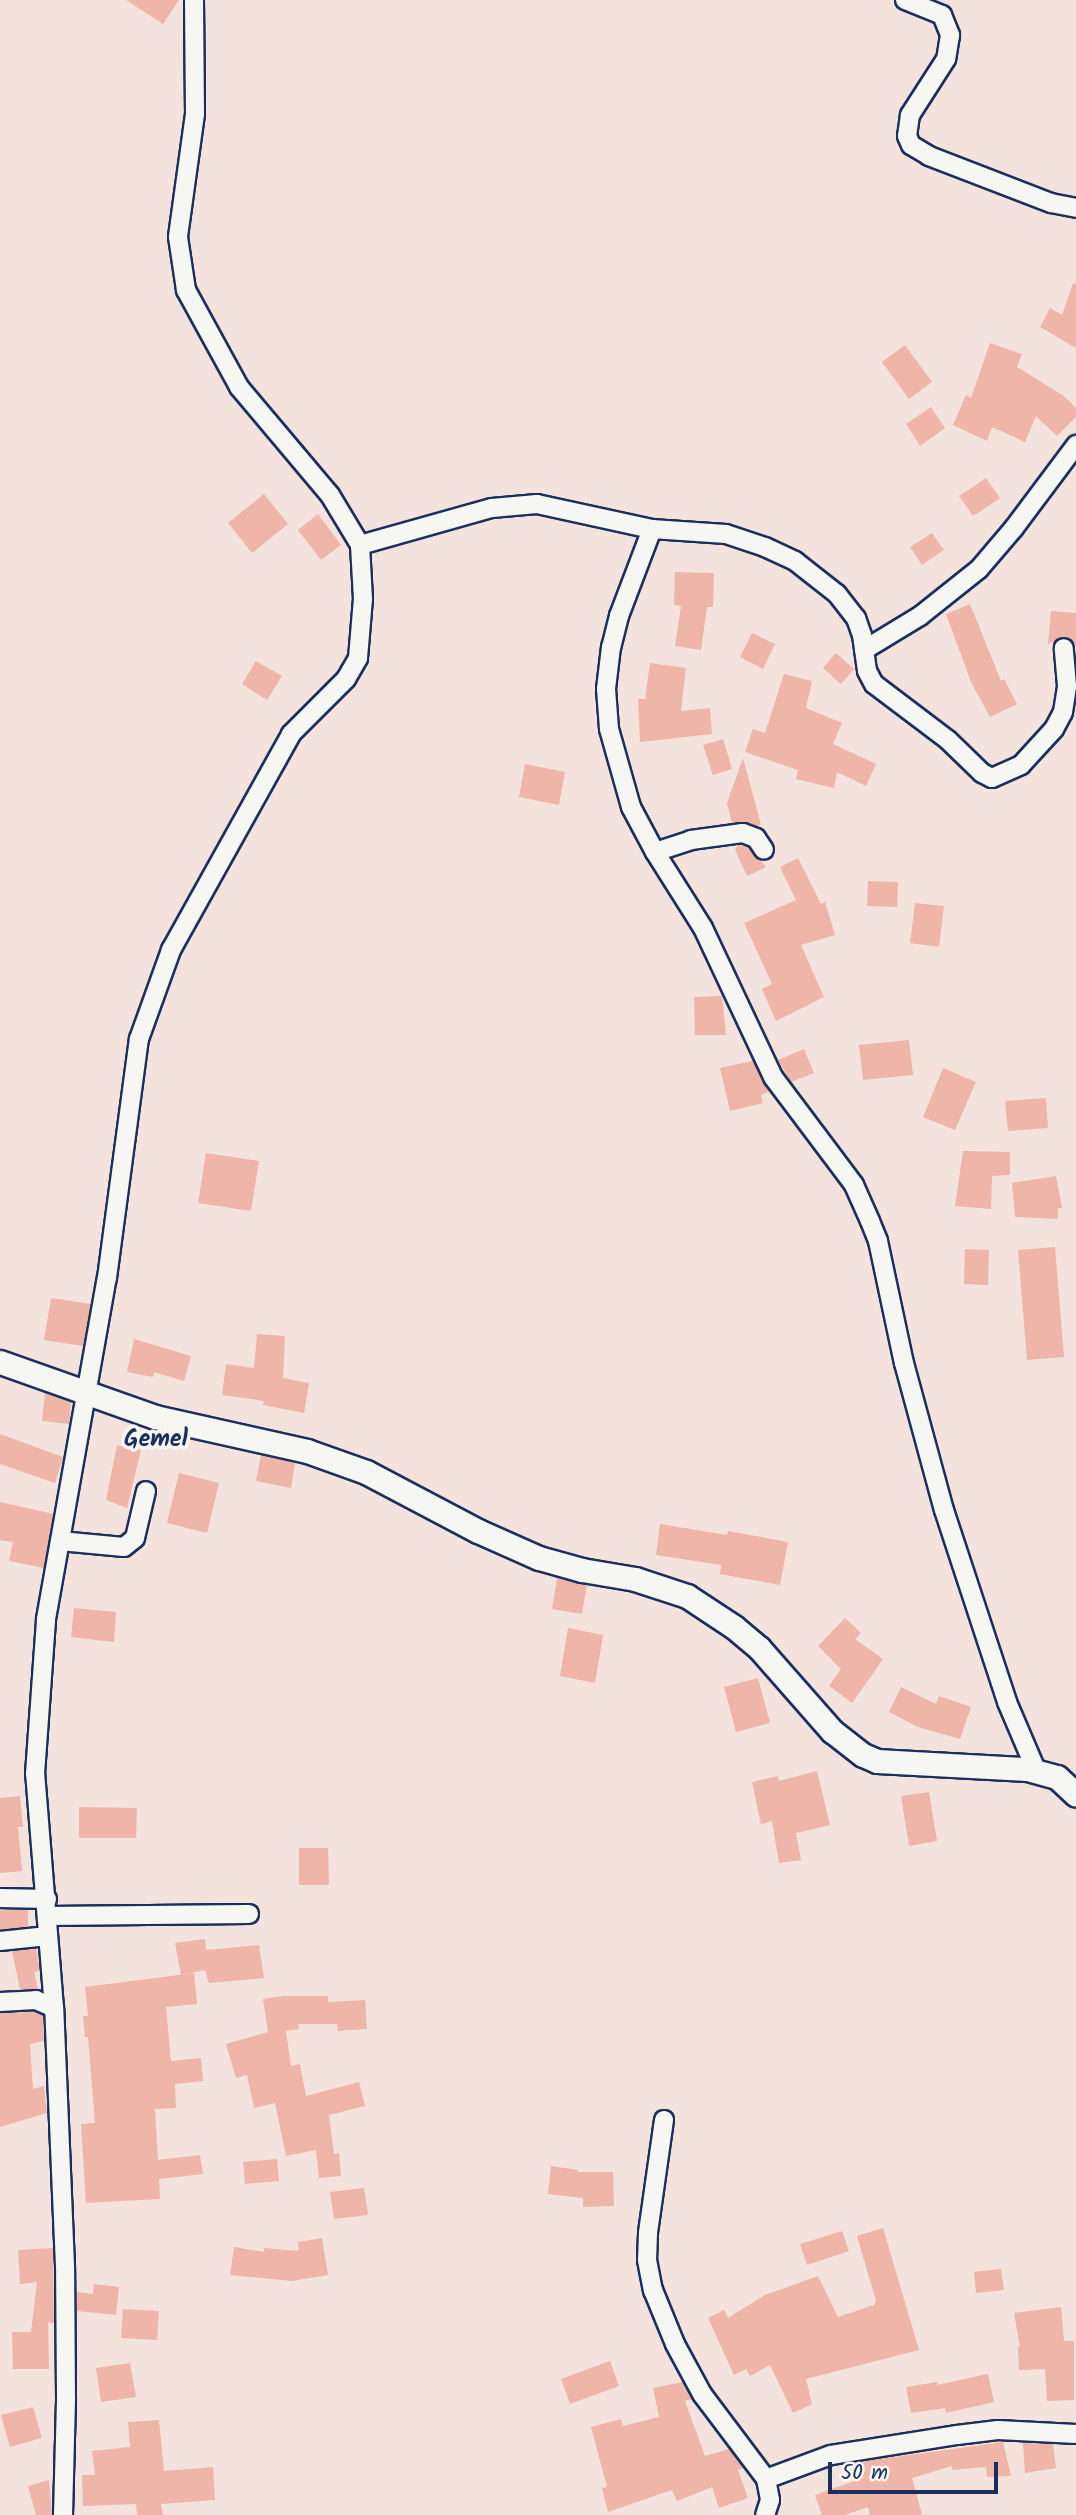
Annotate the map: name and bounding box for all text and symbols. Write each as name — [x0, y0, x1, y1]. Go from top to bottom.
district label: Gemel — [124, 1426, 188, 1454]
scale bar — [831, 2448, 1001, 2492]
text: 50 m — [841, 2457, 888, 2490]

